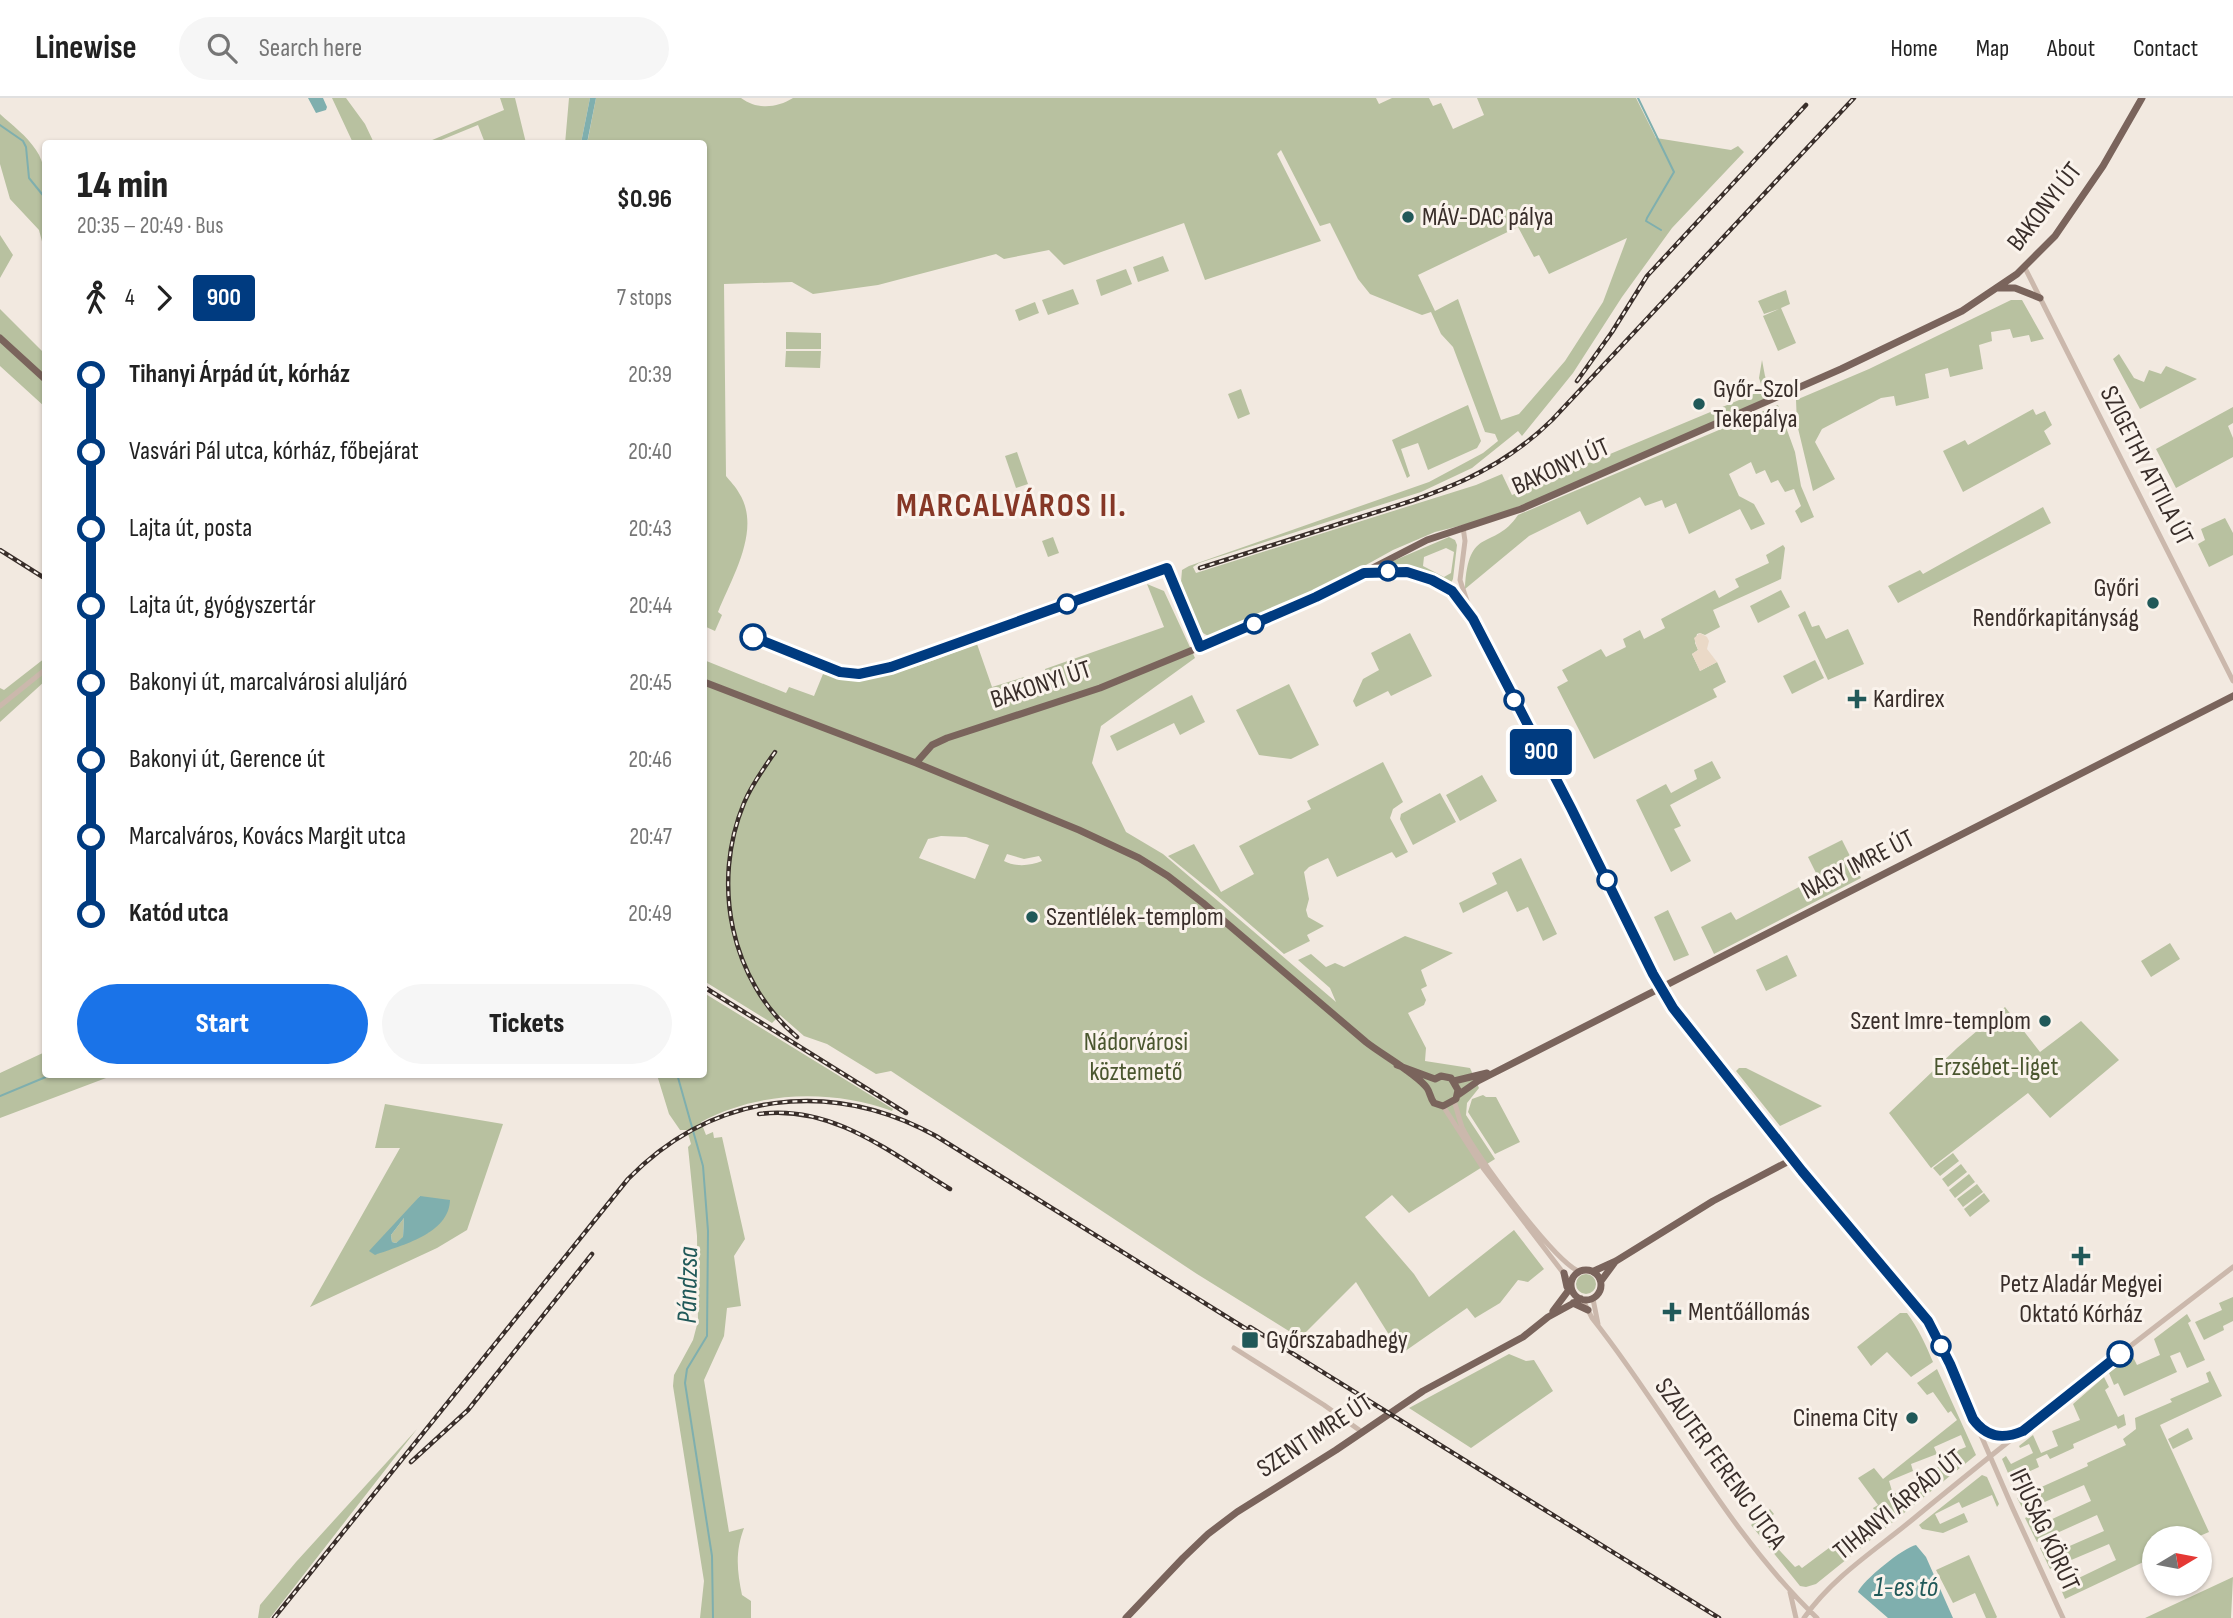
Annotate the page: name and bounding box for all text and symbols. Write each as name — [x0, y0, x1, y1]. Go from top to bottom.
search box — [179, 17, 669, 80]
text: Linewise — [35, 28, 137, 68]
icon: search — [203, 29, 241, 67]
text: Search here — [259, 33, 362, 64]
text: Home — [1890, 34, 1938, 63]
text: Map — [1976, 34, 2009, 63]
text: About — [2047, 34, 2095, 63]
text: Contact — [2133, 34, 2198, 63]
street label: BAKONYI ÚT — [2001, 157, 2089, 257]
text: 14 min — [77, 163, 168, 208]
text: $0.96 — [617, 184, 672, 215]
place label: MÁV-DAC pálya — [1422, 202, 1554, 233]
marker: MÁV-DAC pálya — [1400, 209, 1416, 225]
text: 20:35 – 20:49 · Bus — [77, 212, 223, 240]
icon: walk — [77, 279, 115, 317]
icon: forward — [145, 279, 183, 317]
text: 900 — [207, 283, 241, 312]
text: 4 — [125, 284, 135, 312]
text: 7 stops — [617, 284, 672, 312]
text: Tihanyi Árpád út, kórház — [129, 359, 350, 390]
text: 20:39 — [628, 361, 672, 389]
place label: Győr-Szol Tekepálya — [1713, 374, 1799, 435]
street label: SZIGETHY ATTILA ÚT — [2093, 381, 2199, 551]
marker: Győr-Szol Tekepálya — [1691, 396, 1707, 412]
street label: BAKONYI ÚT — [1507, 432, 1615, 502]
text: Vasvári Pál utca, kórház, főbejárat — [129, 436, 419, 467]
text: 20:40 — [628, 438, 672, 466]
district label: MARCALVÁROS II. — [896, 486, 1128, 526]
text: Lajta út, posta — [129, 513, 252, 544]
text: 20:43 — [629, 515, 672, 543]
unlabelled marker — [1378, 561, 1398, 581]
place label: Győri Rendőrkapitányság — [1973, 573, 2139, 634]
text: Lajta út, gyógyszertár — [129, 590, 316, 621]
text: 20:44 — [629, 592, 672, 620]
unlabelled marker — [1057, 594, 1077, 614]
marker: Győri Rendőrkapitányság — [2145, 595, 2161, 611]
unlabelled marker — [1244, 614, 1264, 634]
unlabelled marker — [740, 624, 766, 650]
street label: BAKONYI ÚT — [987, 654, 1095, 716]
text: Bakonyi út, marcalvárosi aluljáró — [129, 667, 408, 698]
text: 20:45 — [629, 669, 672, 697]
place label: Kardirex — [1873, 684, 1945, 715]
marker: Kardirex — [1847, 689, 1867, 709]
unlabelled marker — [1504, 690, 1524, 710]
line badge: 900 — [1501, 729, 1581, 775]
text: 900 — [1524, 737, 1558, 766]
text: Bakonyi út, Gerence út — [129, 744, 325, 775]
text: 20:46 — [629, 746, 672, 774]
text: Marcalváros, Kovács Margit utca — [129, 821, 406, 852]
text: 20:47 — [630, 823, 672, 851]
street label: NAGY IMRE ÚT — [1796, 823, 1920, 907]
unlabelled marker — [1597, 870, 1617, 890]
text: Katód utca — [129, 898, 229, 929]
text: 20:49 — [628, 900, 672, 928]
place label: Szentlélek-templom — [1046, 902, 1224, 933]
marker: Szentlélek-templom — [1024, 909, 1040, 925]
button: Start — [77, 984, 368, 1064]
button: Tickets — [382, 984, 672, 1064]
place label: Szent Imre-templom — [1850, 1006, 2031, 1037]
marker: Szent Imre-templom — [2037, 1013, 2053, 1029]
park label: Nádorvárosi köztemető — [1084, 1027, 1188, 1088]
park label: Erzsébet-liget — [1934, 1052, 2058, 1083]
water label: Pándzsa — [671, 1246, 705, 1324]
marker: Petz Aladár Megyei Oktató Kórház — [2071, 1246, 2091, 1266]
place label: Petz Aladár Megyei Oktató Kórház — [2000, 1269, 2162, 1330]
place label: Mentőállomás — [1688, 1297, 1810, 1328]
marker: Mentőállomás — [1662, 1302, 1682, 1322]
place label: Győrszabadhegy — [1266, 1325, 1408, 1356]
marker: Győrszabadhegy — [1240, 1330, 1260, 1350]
unlabelled marker — [1931, 1336, 1951, 1356]
unlabelled marker — [2107, 1341, 2133, 1367]
street label: SZAUTER FERENC UTCA — [1648, 1373, 1793, 1556]
street label: SZENT IMRE ÚT — [1251, 1387, 1379, 1485]
place label: Cinema City — [1793, 1403, 1898, 1434]
marker: Cinema City — [1904, 1410, 1920, 1426]
street label: TIHANYI ÁRPÁD ÚT — [1828, 1443, 1970, 1567]
street label: IFJÚSÁG KÖRÚT — [2002, 1464, 2086, 1596]
north arrow — [2142, 1526, 2212, 1596]
map controls — [2142, 1526, 2212, 1596]
water label: 1-es tó — [1874, 1571, 1939, 1604]

